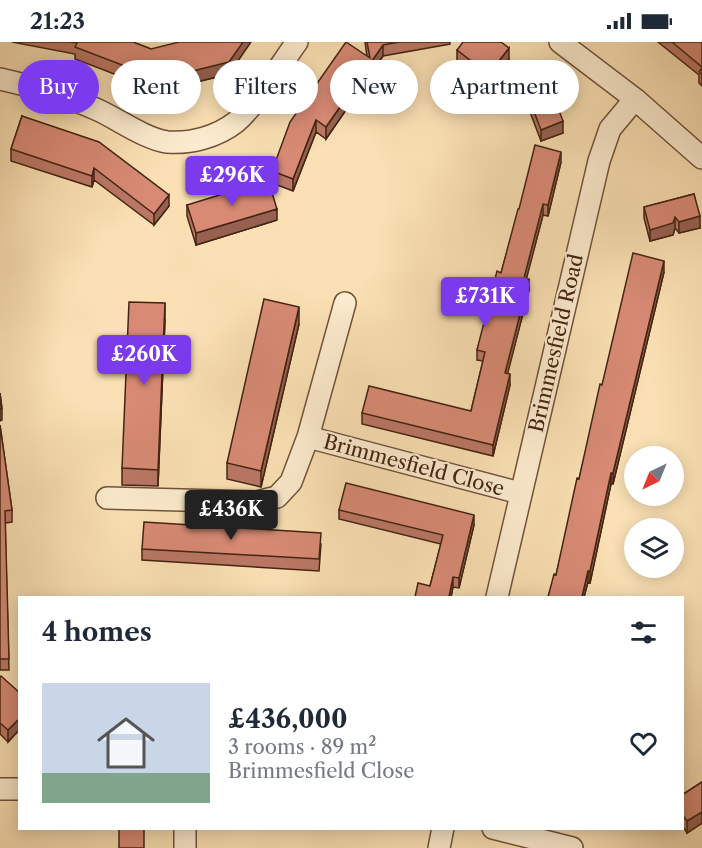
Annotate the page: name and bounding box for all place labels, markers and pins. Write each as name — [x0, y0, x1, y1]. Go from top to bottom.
pin: £296K — [190, 156, 274, 207]
pin: £731K — [443, 277, 527, 328]
pin: £260K — [102, 335, 186, 386]
pin: £436K — [189, 490, 273, 541]

